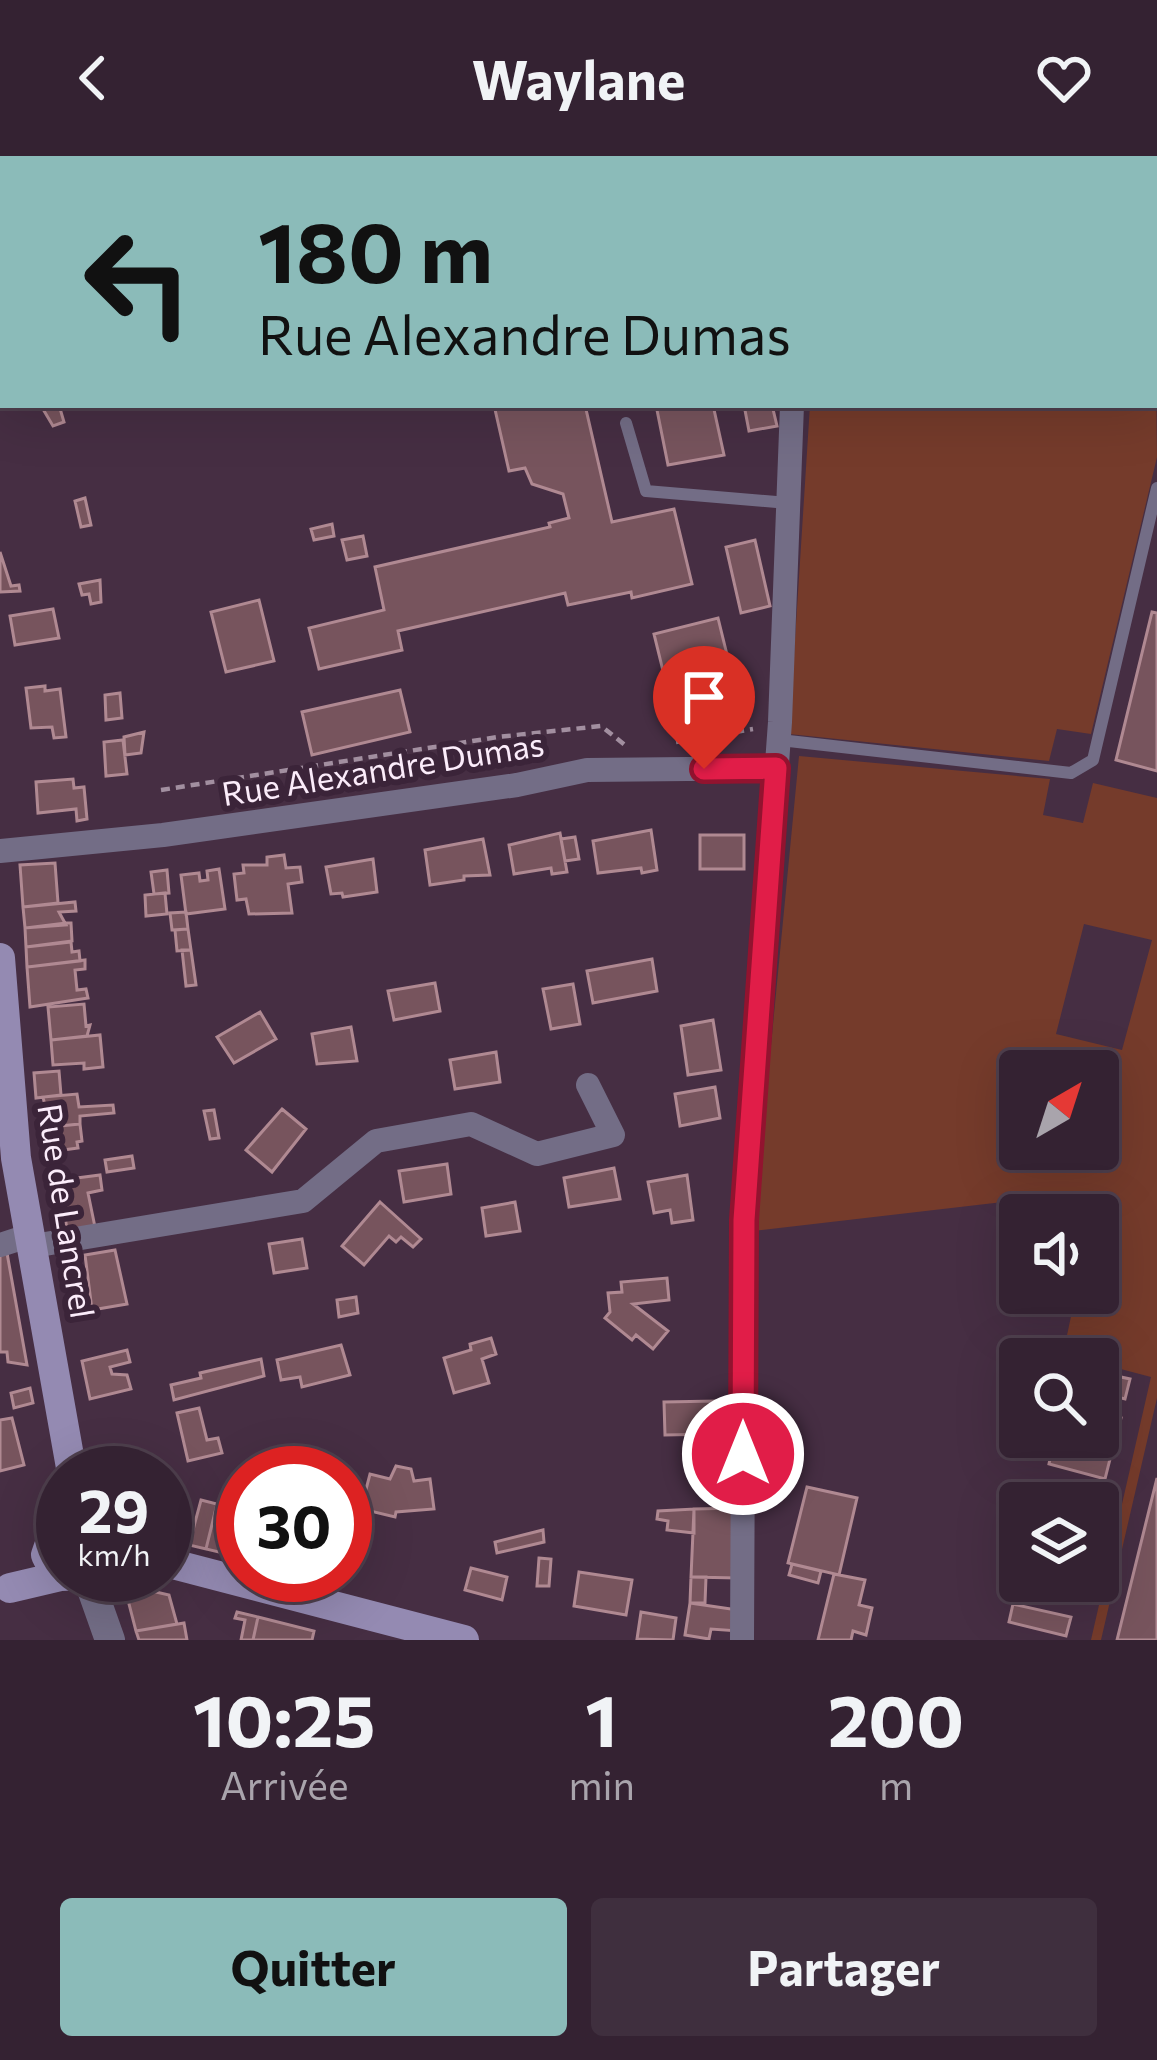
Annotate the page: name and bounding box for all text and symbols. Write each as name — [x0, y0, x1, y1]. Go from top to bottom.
icon: back — [60, 45, 126, 111]
text: Waylane — [472, 45, 685, 111]
icon: heart — [1031, 45, 1097, 111]
text: 180 m — [258, 198, 493, 300]
icon: left — [60, 204, 216, 360]
text: Rue Alexandre Dumas — [258, 300, 791, 366]
pin — [653, 646, 755, 769]
icon: arrive — [671, 664, 737, 730]
street label: Rue Alexandre Dumas — [219, 722, 547, 813]
north arrow — [999, 1050, 1119, 1170]
map controls — [999, 1050, 1119, 1602]
street label: Rue de Lancrel — [30, 1101, 105, 1321]
button: sound — [999, 1194, 1119, 1314]
button: search — [999, 1338, 1119, 1458]
position arrow — [680, 1391, 806, 1517]
speed limit sign: 30 — [216, 1446, 372, 1602]
text: 29 — [79, 1472, 149, 1545]
button: layers — [999, 1482, 1119, 1602]
text: km/h — [78, 1535, 150, 1572]
text: 10:25 — [193, 1674, 375, 1762]
text: 1 — [585, 1674, 618, 1762]
text: 200 — [828, 1674, 964, 1762]
text: Arrivée — [220, 1760, 348, 1808]
text: min — [568, 1760, 635, 1808]
text: m — [879, 1760, 913, 1808]
button: Quitter — [60, 1898, 567, 2036]
button: Partager — [591, 1898, 1097, 2036]

